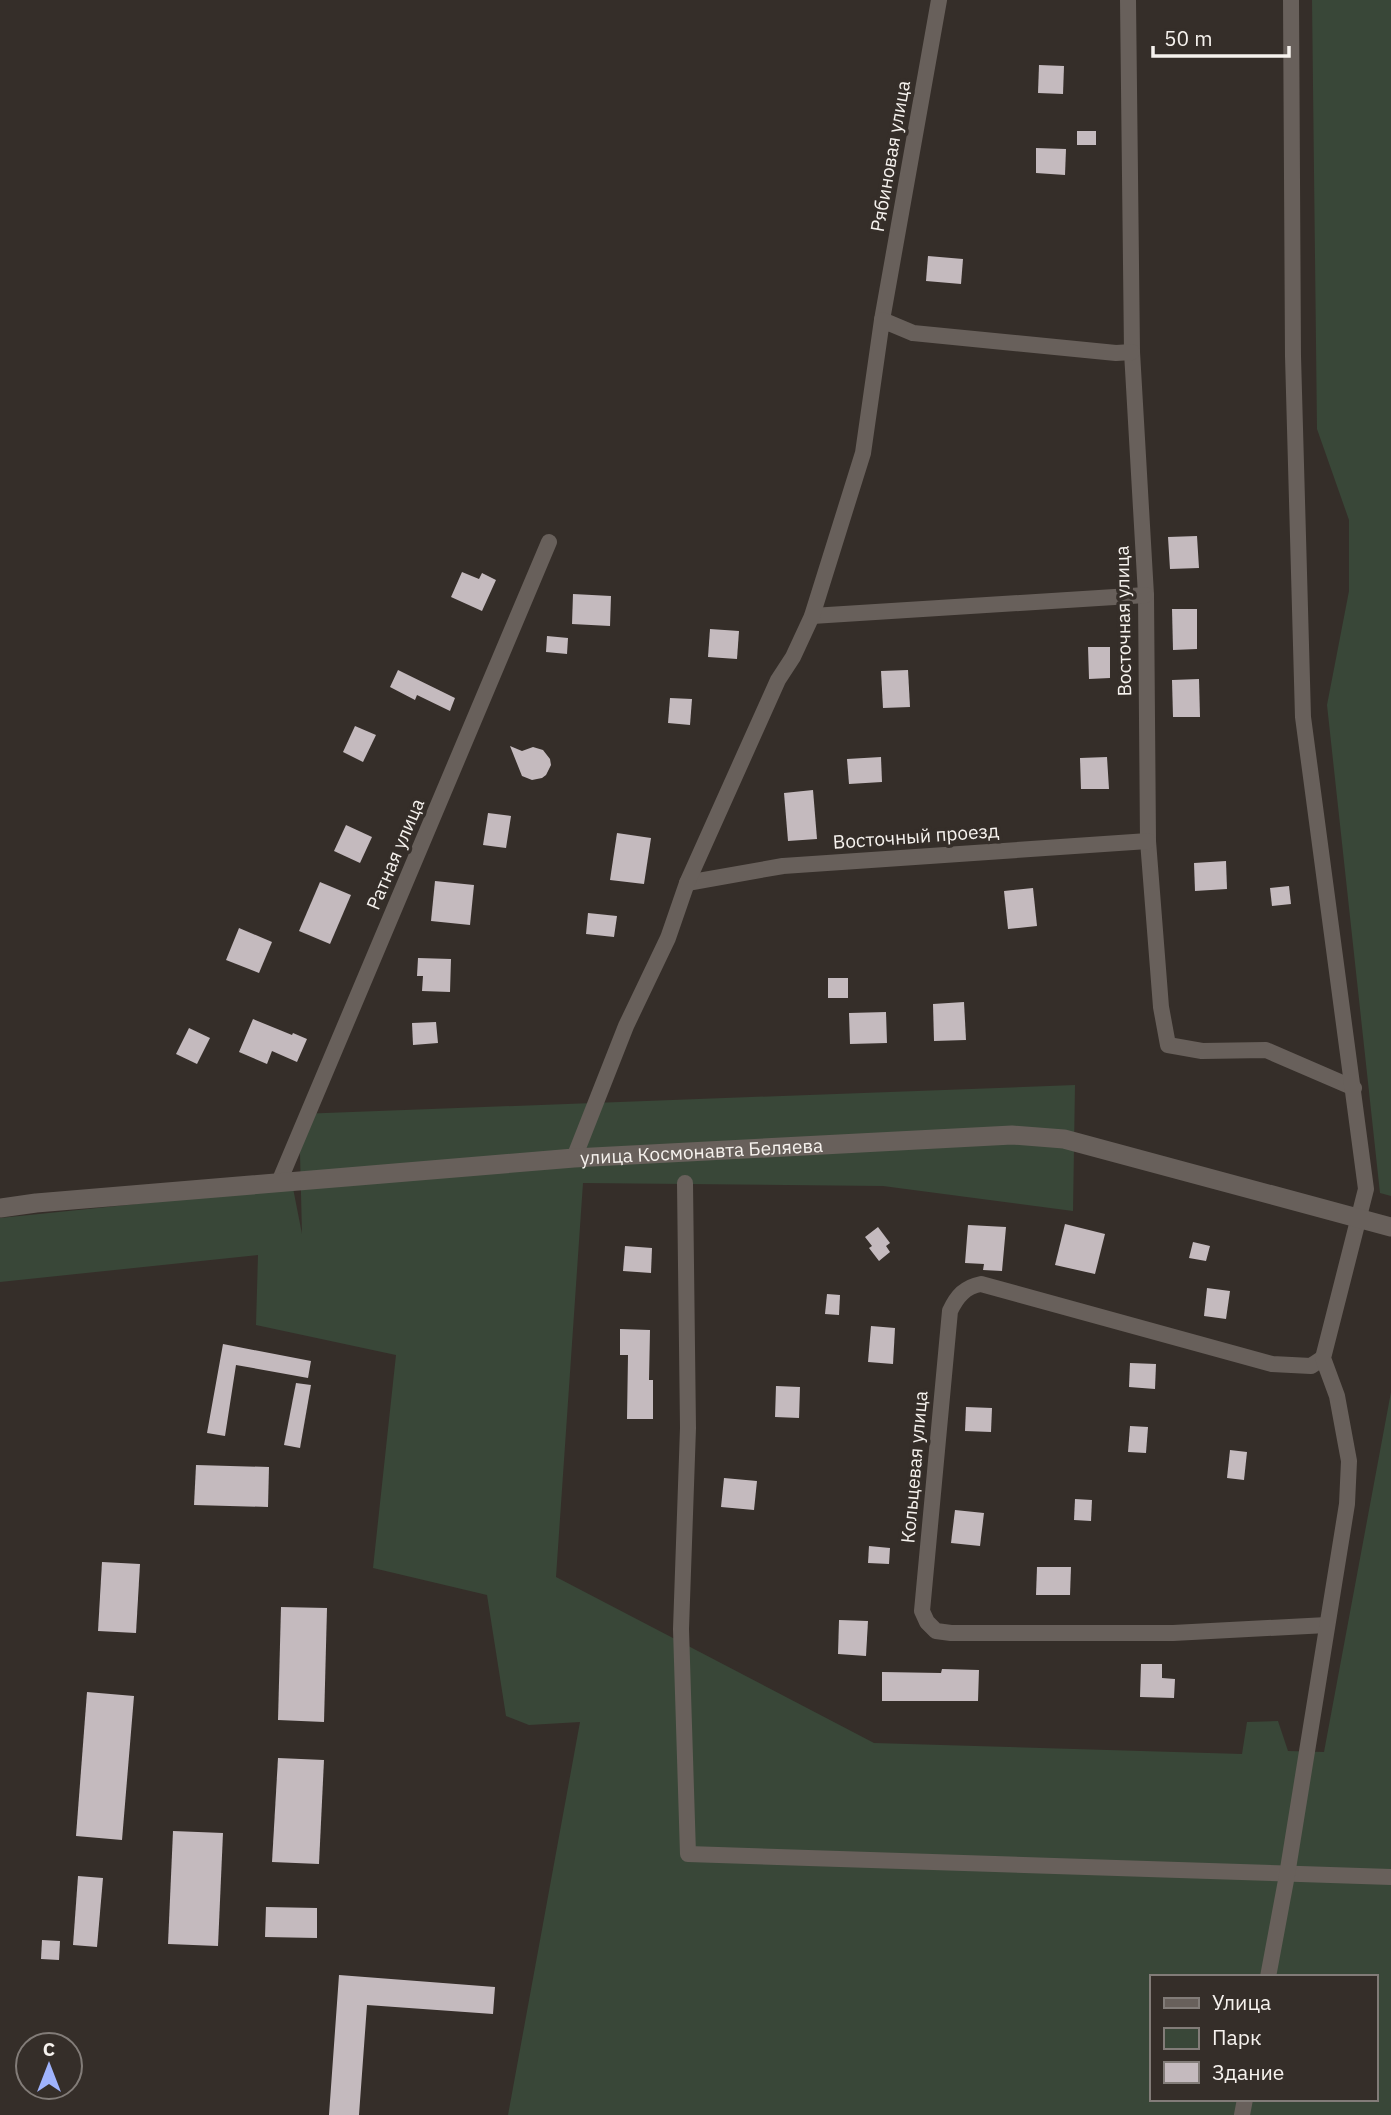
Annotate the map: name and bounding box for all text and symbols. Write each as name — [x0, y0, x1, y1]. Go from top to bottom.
scale bar — [1153, 14, 1290, 58]
text: 50 m — [1164, 24, 1213, 52]
street label: Рябиновая улица — [865, 78, 915, 234]
street label: Восточная улица — [1110, 545, 1136, 697]
street label: Ратная улица — [361, 795, 429, 913]
street label: Восточный проезд — [832, 818, 1000, 854]
street label: улица Космонавта Беляева — [580, 1133, 824, 1170]
street label: Кольцевая улица — [895, 1390, 933, 1544]
legend — [1150, 1975, 1377, 2101]
text: Улица — [1212, 1988, 1271, 2016]
text: Парк — [1212, 2023, 1262, 2051]
north arrow — [14, 2031, 84, 2101]
text: С — [43, 2037, 55, 2061]
text: Здание — [1212, 2058, 1284, 2086]

